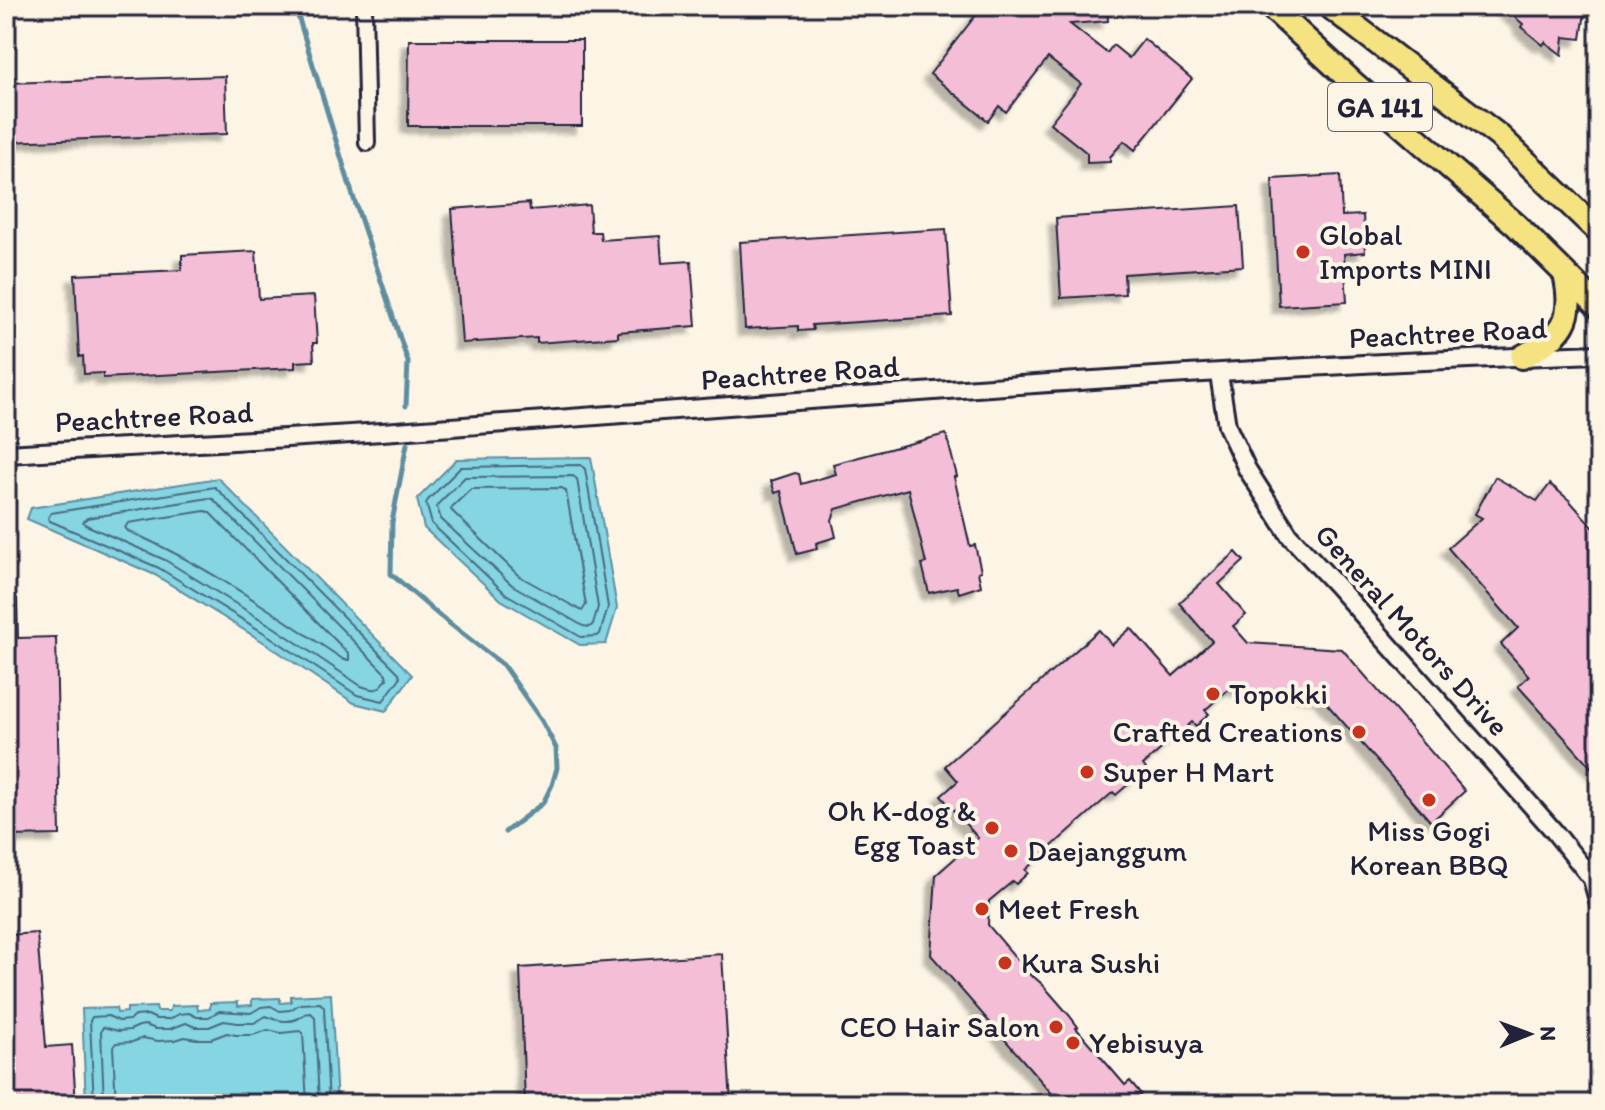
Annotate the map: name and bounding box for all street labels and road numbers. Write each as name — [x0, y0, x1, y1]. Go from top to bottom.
road number: GA 141 — [1328, 83, 1432, 131]
street label: Peachtree Road — [1348, 309, 1549, 356]
street label: Peachtree Road — [699, 347, 901, 398]
street label: Peachtree Road — [54, 393, 255, 440]
street label: General Motors Drive — [1307, 516, 1517, 743]

